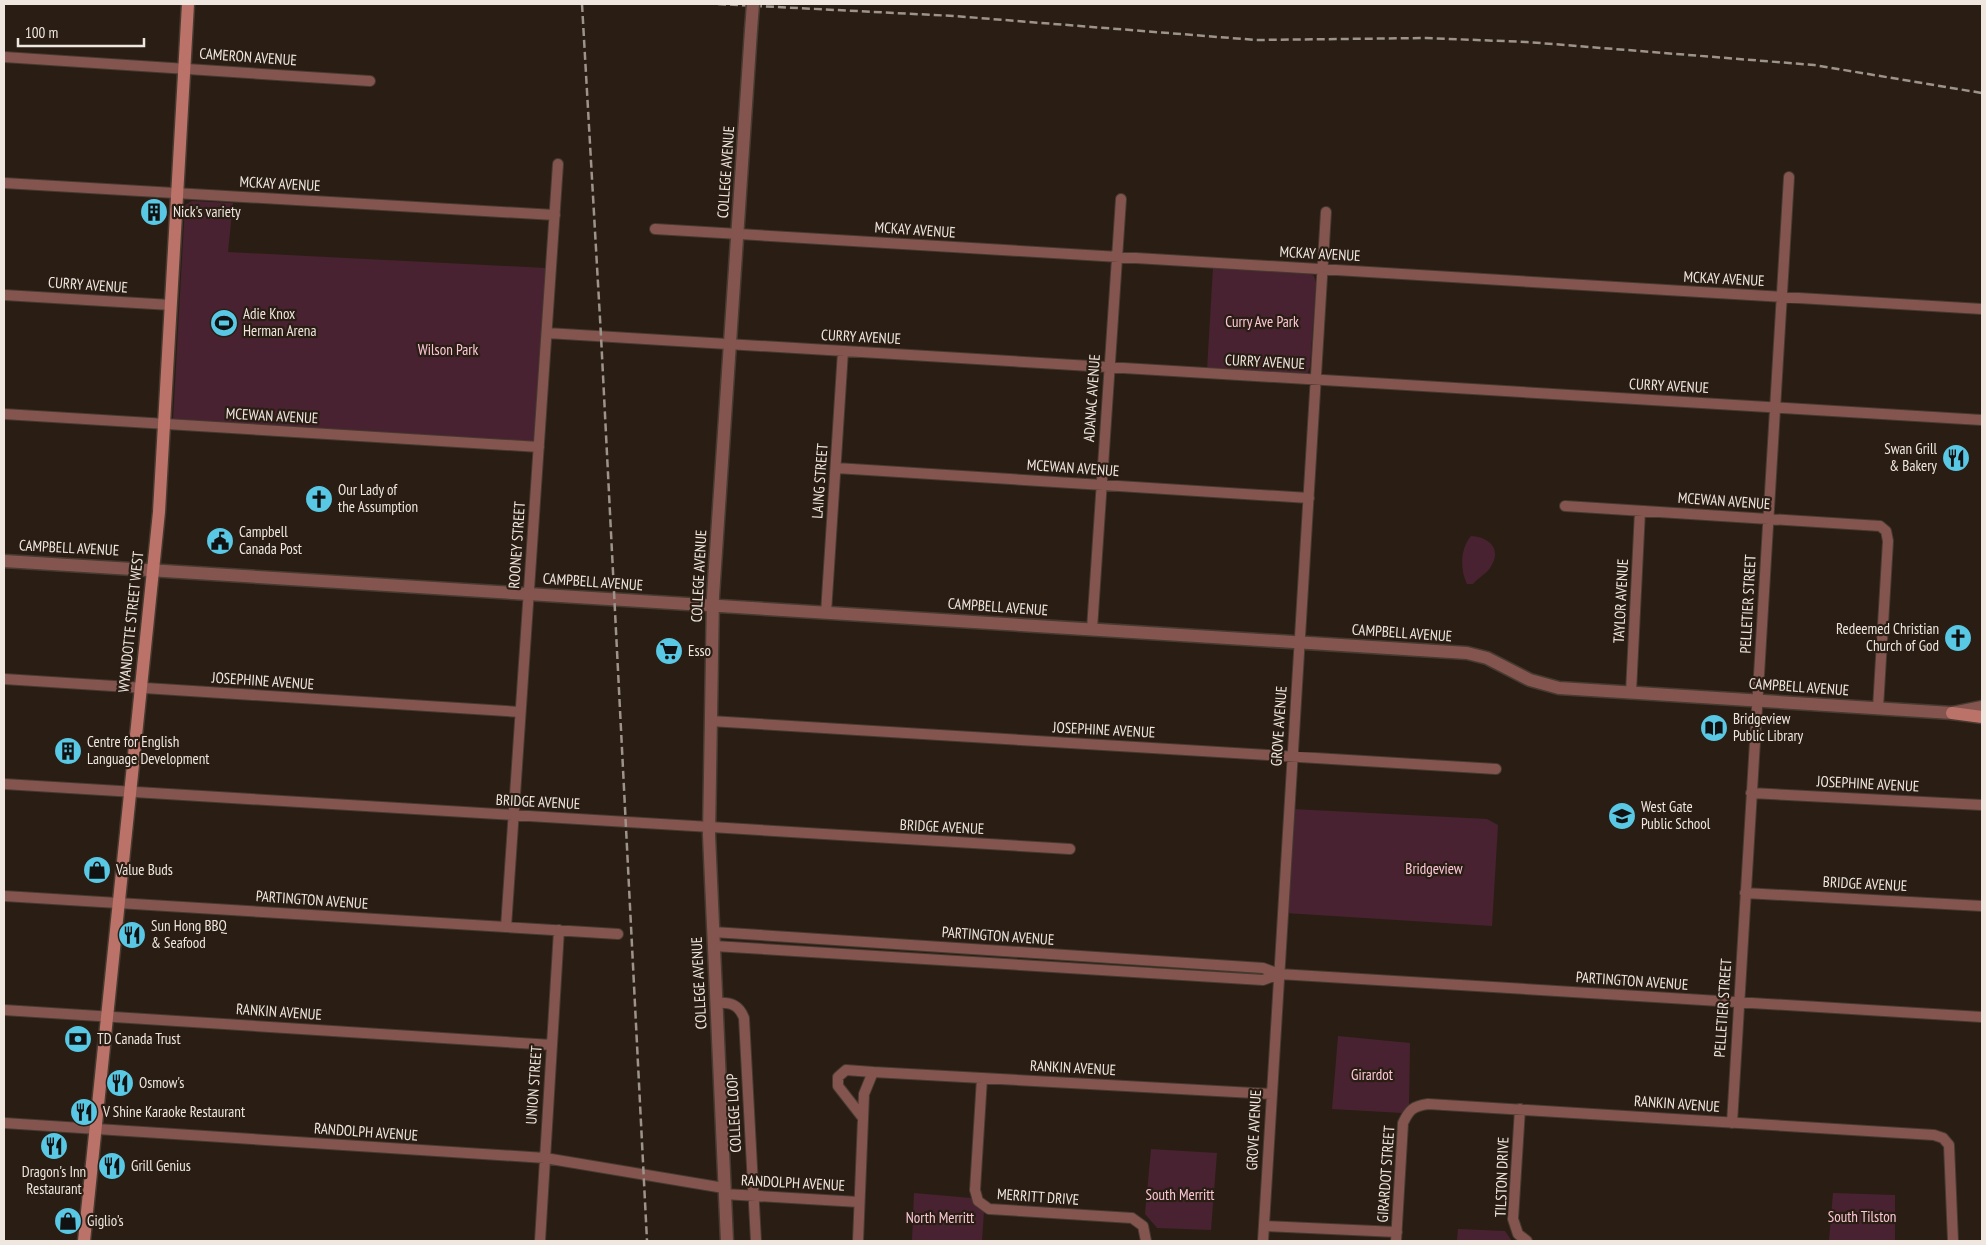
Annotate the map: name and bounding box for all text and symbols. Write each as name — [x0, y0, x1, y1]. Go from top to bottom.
scale bar — [18, 15, 144, 47]
text: 100 m — [25, 23, 58, 42]
street label: CAMERON AVENUE — [199, 44, 297, 69]
street label: COLLEGE AVENUE — [713, 125, 738, 219]
street label: MCKAY AVENUE — [239, 172, 321, 195]
building icon: Nick's variety — [139, 197, 169, 227]
place label: Nick's variety — [173, 202, 241, 221]
street label: MCKAY AVENUE — [874, 217, 956, 242]
street label: MCKAY AVENUE — [1279, 242, 1361, 265]
street label: MCKAY AVENUE — [1683, 267, 1765, 290]
street label: CURRY AVENUE — [48, 272, 129, 297]
place label: Adie Knox Herman Arena — [243, 304, 316, 340]
sports icon: Adie Knox Herman Arena — [209, 308, 239, 338]
park label: Curry Ave Park — [1225, 312, 1299, 331]
street label: CURRY AVENUE — [821, 325, 901, 348]
park label: Wilson Park — [418, 340, 478, 359]
street label: CURRY AVENUE — [1225, 350, 1305, 373]
street label: ADANAC AVENUE — [1079, 353, 1104, 443]
street label: CURRY AVENUE — [1629, 374, 1709, 397]
street label: MCEWAN AVENUE — [225, 404, 319, 427]
place label: Swan Grill & Bakery — [1884, 439, 1937, 475]
street label: LAING STREET — [807, 442, 832, 519]
restaurant icon: Swan Grill & Bakery — [1941, 443, 1971, 473]
street label: MCEWAN AVENUE — [1026, 455, 1120, 480]
place label: Our Lady of the Assumption — [338, 480, 418, 516]
church icon: Our Lady of the Assumption — [304, 484, 334, 514]
street label: MCEWAN AVENUE — [1677, 488, 1771, 513]
street label: ROONEY STREET — [504, 500, 529, 589]
place label: Campbell Canada Post — [239, 522, 302, 558]
public building icon: Campbell Canada Post — [205, 526, 235, 556]
street label: COLLEGE AVENUE — [687, 529, 710, 623]
street label: CAMPBELL AVENUE — [18, 535, 120, 560]
street label: WYANDOTTE STREET WEST — [114, 550, 147, 694]
street label: PELLETIER STREET — [1735, 554, 1760, 654]
street label: TAYLOR AVENUE — [1609, 558, 1632, 644]
street label: CAMPBELL AVENUE — [542, 569, 644, 594]
street label: CAMPBELL AVENUE — [947, 594, 1049, 619]
place label: Redeemed Christian Church of God — [1836, 619, 1939, 655]
street label: CAMPBELL AVENUE — [1351, 620, 1453, 645]
church icon: Redeemed Christian Church of God — [1943, 623, 1973, 653]
supermarket icon: Esso — [654, 636, 684, 666]
place label: Esso — [688, 641, 711, 660]
street label: JOSEPHINE AVENUE — [210, 667, 315, 694]
street label: CAMPBELL AVENUE — [1748, 674, 1850, 699]
street label: GROVE AVENUE — [1266, 685, 1291, 767]
place label: Bridgeview Public Library — [1733, 709, 1804, 745]
library icon: Bridgeview Public Library — [1699, 713, 1729, 743]
street label: JOSEPHINE AVENUE — [1051, 717, 1156, 742]
place label: Centre for English Language Development — [87, 732, 209, 768]
building icon: Centre for English Language Development — [53, 736, 83, 766]
street label: JOSEPHINE AVENUE — [1815, 771, 1920, 796]
street label: BRIDGE AVENUE — [495, 790, 581, 813]
place label: West Gate Public School — [1641, 797, 1711, 833]
school or university icon: West Gate Public School — [1607, 801, 1637, 831]
street label: BRIDGE AVENUE — [899, 815, 985, 838]
shop icon: Value Buds — [82, 855, 112, 885]
park label: Bridgeview — [1405, 859, 1463, 878]
place label: Value Buds — [115, 860, 173, 879]
street label: BRIDGE AVENUE — [1822, 872, 1908, 895]
street label: PARTINGTON AVENUE — [255, 886, 369, 913]
place label: Sun Hong BBQ & Seafood — [151, 916, 228, 952]
restaurant icon: Sun Hong BBQ & Seafood — [117, 920, 147, 950]
street label: PARTINGTON AVENUE — [941, 922, 1055, 949]
street label: COLLEGE AVENUE — [687, 936, 710, 1030]
street label: PELLETIER STREET — [1710, 958, 1735, 1058]
street label: PARTINGTON AVENUE — [1575, 967, 1689, 994]
street label: RANKIN AVENUE — [235, 999, 323, 1024]
bank icon: TD Canada Trust — [63, 1024, 93, 1054]
place label: TD Canada Trust — [97, 1029, 181, 1048]
street label: UNION STREET — [521, 1045, 546, 1125]
street label: RANKIN AVENUE — [1030, 1056, 1116, 1079]
park label: Girardot — [1351, 1065, 1393, 1084]
restaurant icon: Osmow's — [105, 1068, 135, 1098]
place label: Osmow's — [139, 1073, 184, 1092]
street label: COLLEGE LOOP — [722, 1073, 745, 1153]
street label: GROVE AVENUE — [1242, 1089, 1265, 1171]
street label: RANKIN AVENUE — [1633, 1091, 1721, 1116]
restaurant icon: V Shine Karaoke Restaurant — [69, 1097, 99, 1127]
place label: V Shine Karaoke Restaurant — [102, 1102, 245, 1121]
street label: RANDOLPH AVENUE — [313, 1118, 419, 1145]
street label: GIRARDOT STREET — [1373, 1125, 1398, 1223]
restaurant icon: Dragon's Inn Restaurant — [39, 1131, 69, 1161]
street label: TILSTON DRIVE — [1491, 1136, 1512, 1218]
restaurant icon: Grill Genius — [97, 1151, 127, 1181]
place label: Grill Genius — [131, 1156, 191, 1175]
place label: Dragon's Inn Restaurant — [22, 1162, 86, 1198]
street label: RANDOLPH AVENUE — [741, 1170, 846, 1195]
street label: MERRITT DRIVE — [996, 1184, 1080, 1209]
park label: South Merritt — [1146, 1185, 1214, 1204]
shop icon: Giglio's — [53, 1206, 83, 1236]
park label: South Tilston — [1828, 1207, 1896, 1226]
park label: North Merritt — [906, 1208, 974, 1227]
place label: Giglio's — [87, 1211, 124, 1230]

